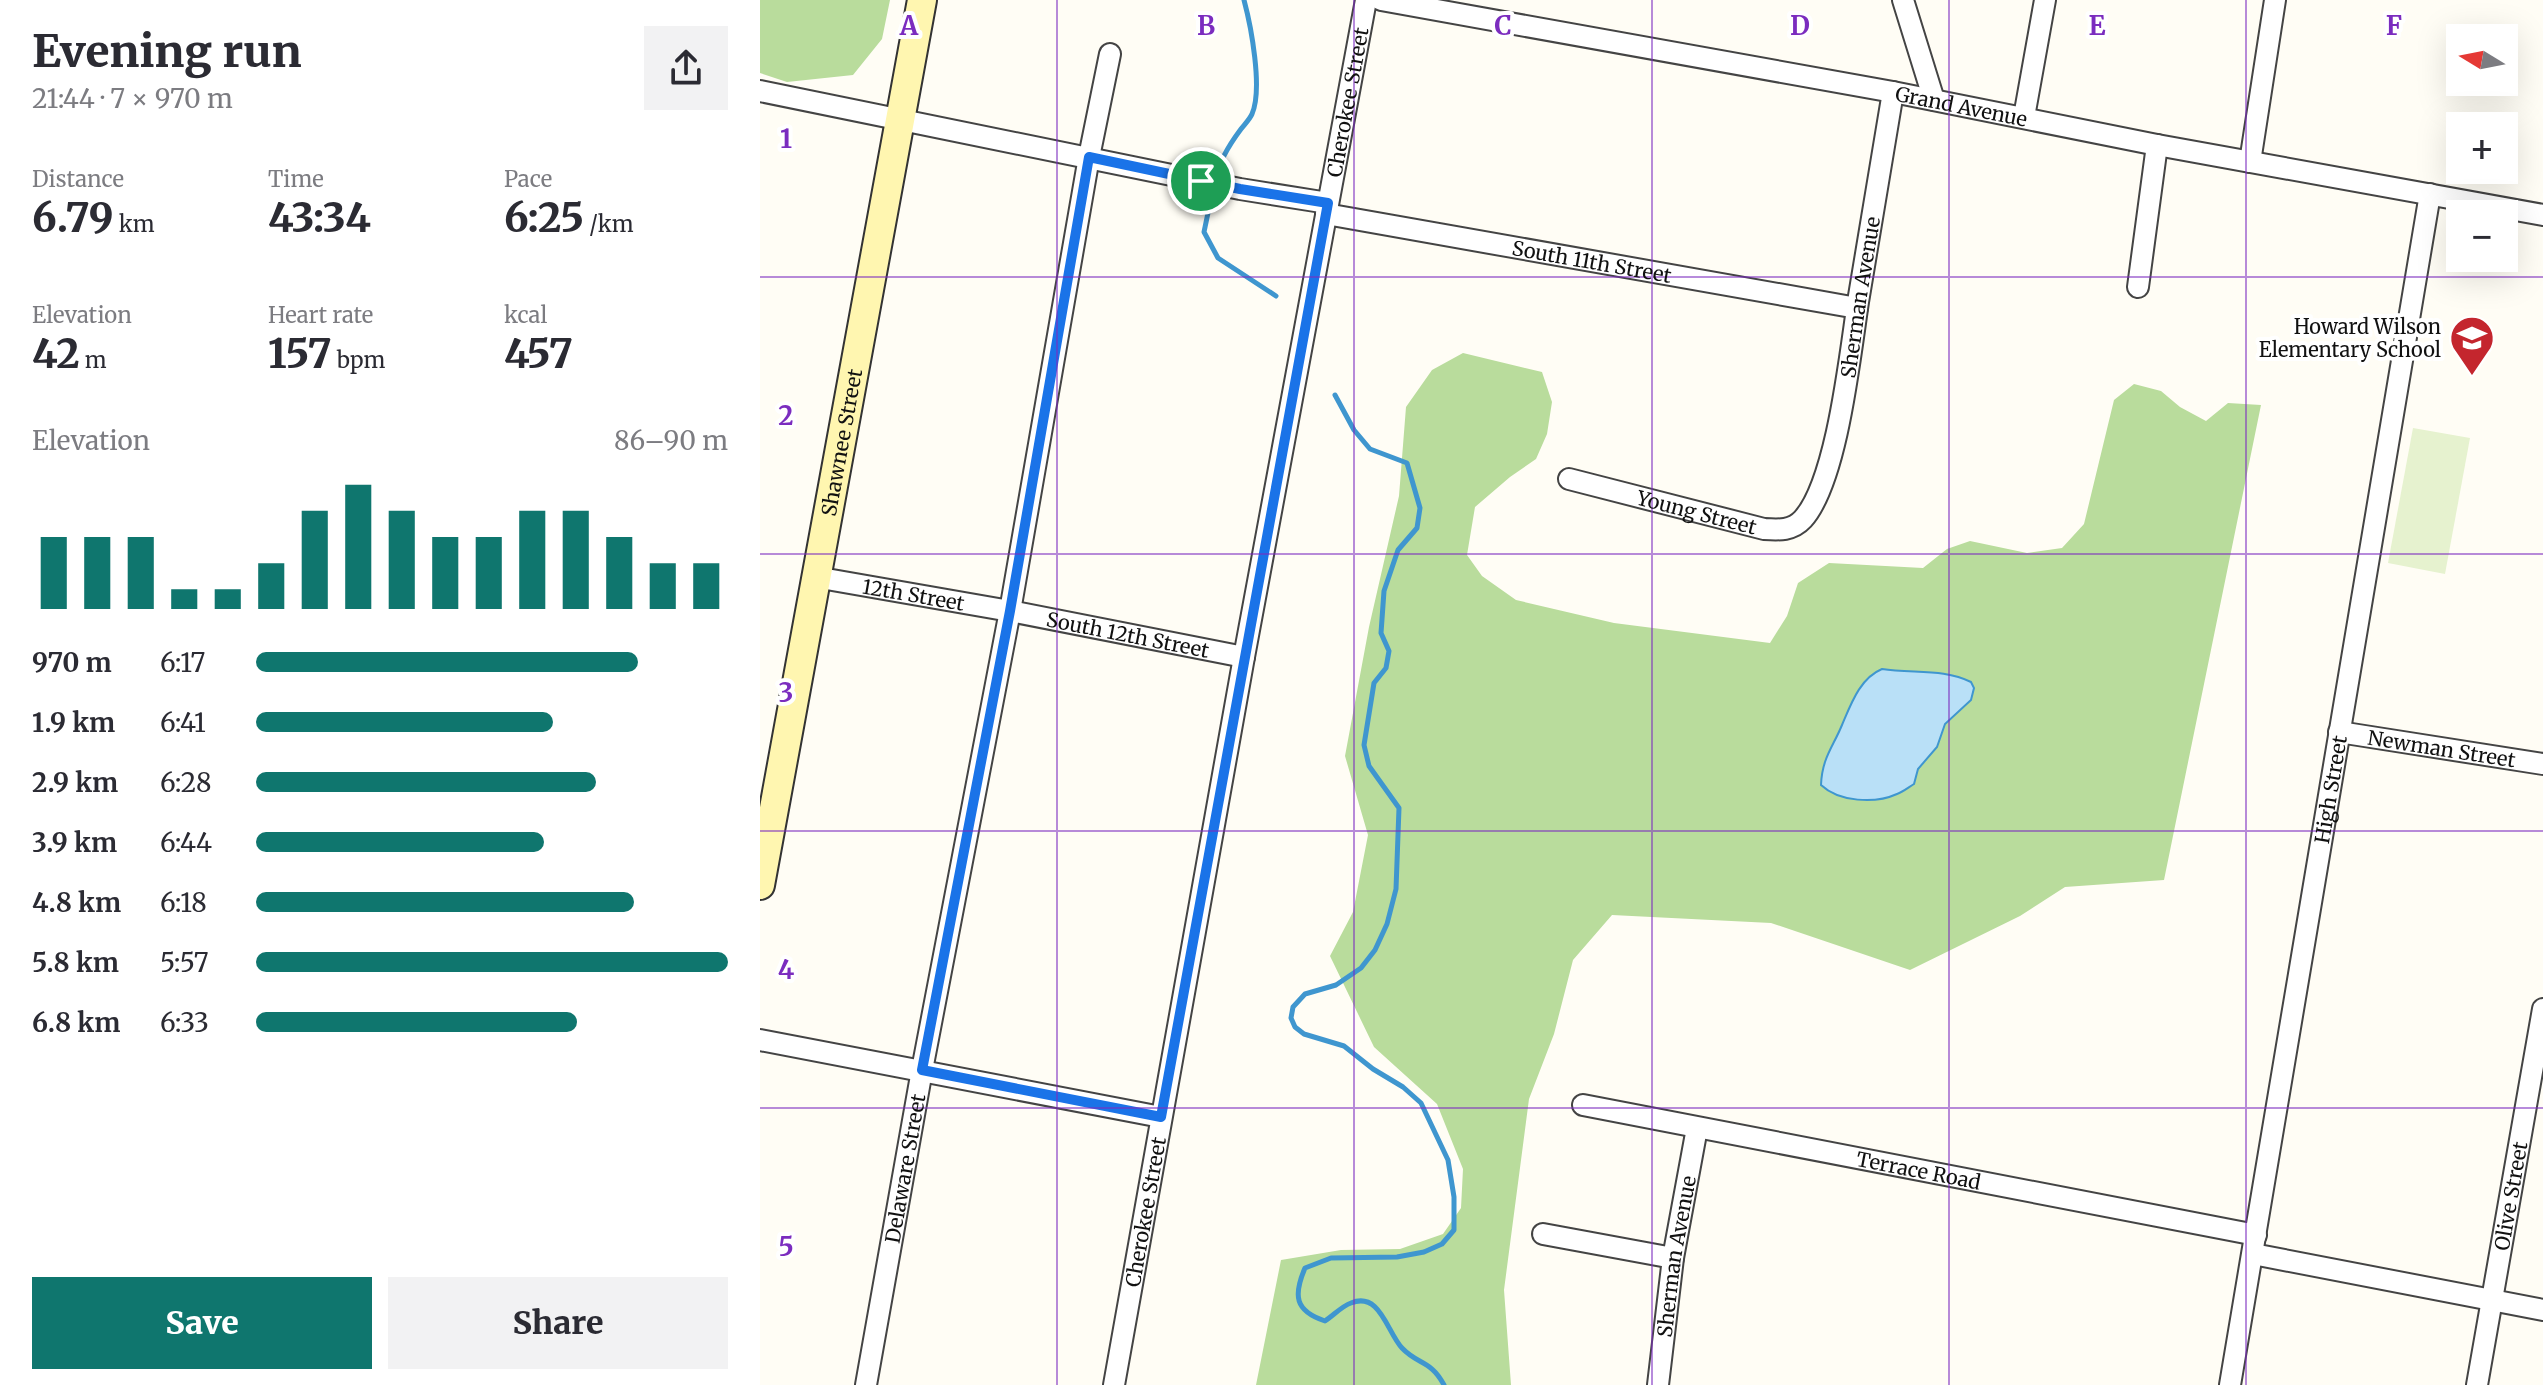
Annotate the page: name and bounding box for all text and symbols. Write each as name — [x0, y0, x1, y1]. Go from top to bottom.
text: A — [899, 9, 919, 42]
text: B — [1197, 9, 1215, 42]
text: C — [1494, 9, 1512, 42]
text: D — [1790, 9, 1810, 42]
text: E — [2089, 9, 2106, 42]
text: F — [2386, 9, 2402, 42]
text: Evening run — [32, 24, 301, 79]
north arrow — [2446, 24, 2518, 96]
map controls — [2446, 24, 2518, 272]
street label: Cherokee Street — [1321, 25, 1373, 179]
button: share — [644, 26, 728, 110]
street label: Grand Avenue — [1893, 80, 2030, 131]
text: 21:44 · 7 × 970 m — [32, 82, 233, 115]
button: + — [2446, 112, 2518, 184]
text: 1 — [780, 122, 792, 155]
pin — [1167, 147, 1235, 215]
icon: arrive — [1179, 159, 1223, 203]
text: Distance — [32, 165, 124, 193]
text: Time — [268, 165, 324, 193]
text: Pace — [504, 165, 552, 193]
text: 6.79 — [32, 193, 114, 243]
text: 43:34 — [268, 193, 371, 243]
text: 6:25 — [504, 193, 584, 243]
button: − — [2446, 200, 2518, 272]
text: km — [114, 210, 155, 238]
text: /km — [584, 210, 634, 238]
street label: Sherman Avenue — [1835, 215, 1885, 380]
street label: South 11th Street — [1510, 235, 1674, 287]
text: Elevation — [32, 301, 132, 329]
text: Heart rate — [268, 301, 373, 329]
text: kcal — [504, 301, 547, 329]
place label: Howard Wilson Elementary School — [2259, 314, 2441, 362]
school or university icon: Howard Wilson Elementary School — [2448, 314, 2496, 377]
text: 42 — [32, 329, 80, 379]
text: 157 — [268, 329, 332, 379]
text: 457 — [504, 329, 573, 379]
text: m — [80, 346, 107, 374]
text: bpm — [332, 346, 385, 374]
street label: Shawnee Street — [815, 366, 867, 518]
text: 2 — [778, 399, 794, 432]
text: Elevation — [32, 424, 150, 457]
text: 86–90 m — [614, 424, 728, 457]
street label: Young Street — [1633, 484, 1759, 539]
street label: 12th Street — [860, 573, 967, 615]
street label: South 12th Street — [1044, 606, 1211, 662]
text: 970 m — [32, 646, 112, 679]
text: 6:17 — [160, 646, 205, 679]
text: 3 — [779, 676, 793, 709]
text: 1.9 km — [32, 706, 115, 739]
text: 6:41 — [160, 706, 206, 739]
street label: Newman Street — [2366, 724, 2517, 772]
street label: High Street — [2309, 733, 2351, 845]
text: 2.9 km — [32, 766, 118, 799]
text: 6:28 — [160, 766, 211, 799]
text: 3.9 km — [32, 826, 117, 859]
text: 6:44 — [160, 826, 212, 859]
text: 4.8 km — [32, 886, 121, 919]
text: 6:18 — [160, 886, 207, 919]
text: 5.8 km — [32, 946, 119, 979]
text: 5:57 — [160, 946, 209, 979]
text: 4 — [778, 953, 795, 986]
text: 6.8 km — [32, 1006, 120, 1039]
text: 6:33 — [160, 1006, 209, 1039]
street label: Delaware Street — [879, 1092, 930, 1245]
street label: Cherokee Street — [1119, 1135, 1171, 1289]
street label: Olive Street — [2488, 1139, 2532, 1252]
street label: Terrace Road — [1854, 1146, 1983, 1194]
street label: Sherman Avenue — [1651, 1173, 1700, 1338]
text: 5 — [778, 1230, 794, 1263]
button: Save — [32, 1277, 372, 1369]
button: Share — [388, 1277, 728, 1369]

